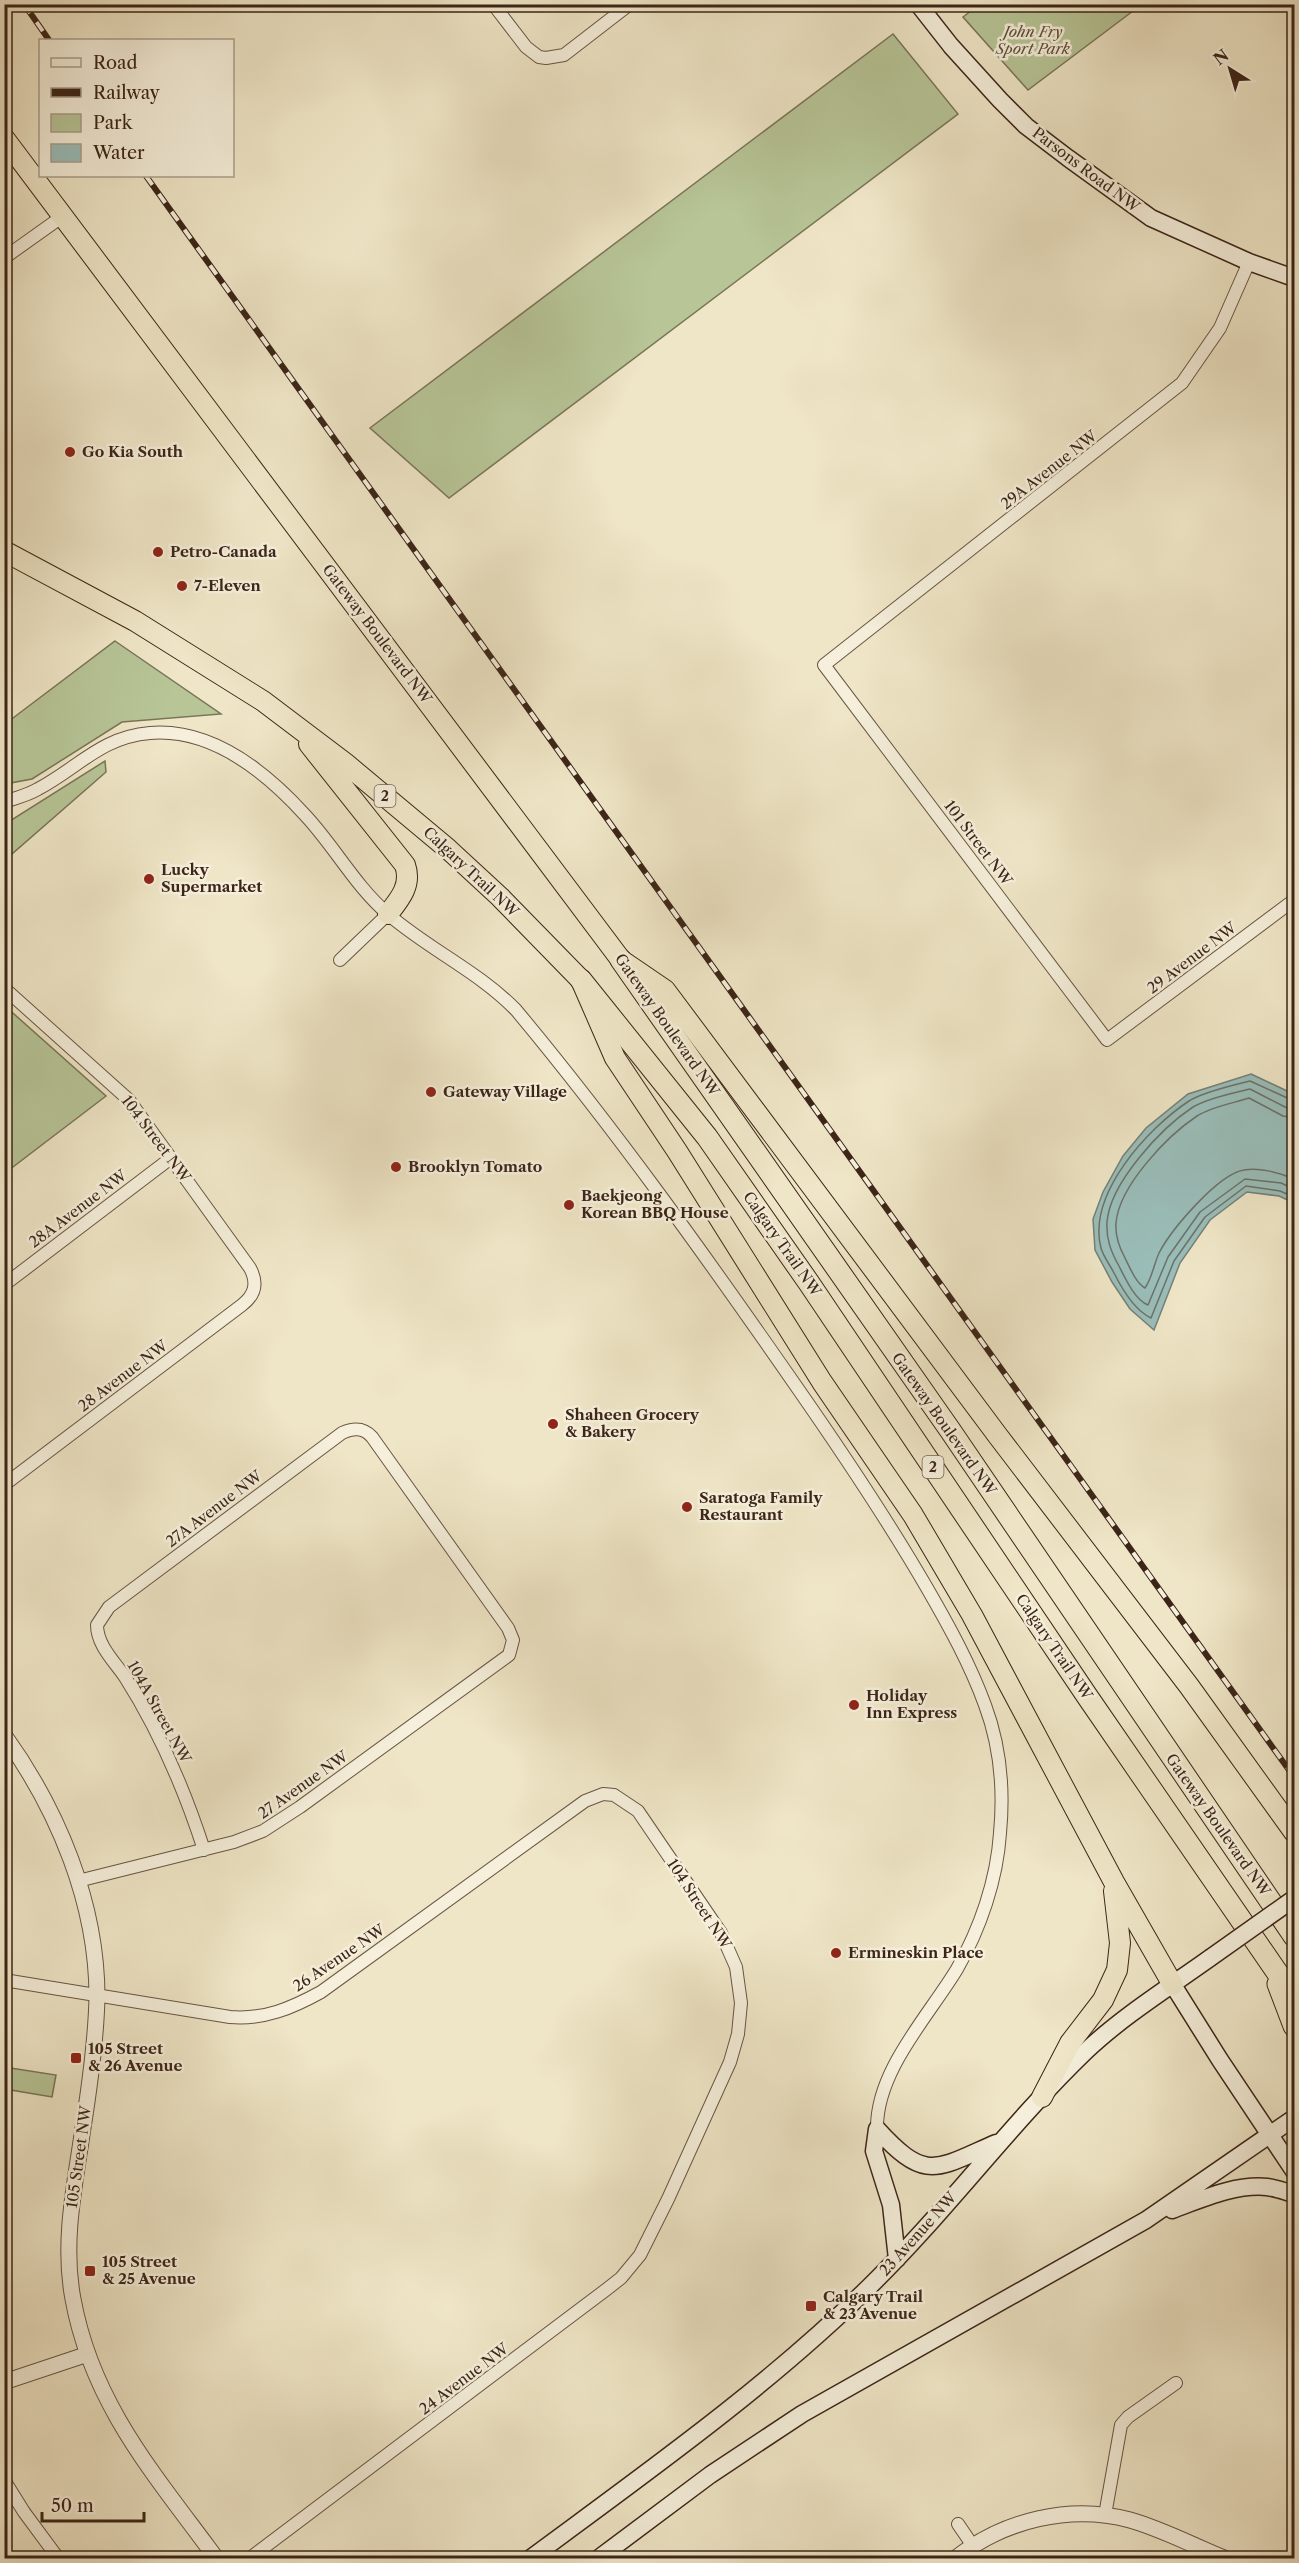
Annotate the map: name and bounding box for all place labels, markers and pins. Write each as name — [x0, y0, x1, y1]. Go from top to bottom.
place label: Go Kia South — [82, 442, 184, 461]
marker: Go Kia South — [63, 445, 77, 459]
place label: Petro-Canada — [170, 542, 277, 561]
marker: Petro-Canada — [151, 545, 165, 559]
place label: 7-Eleven — [194, 576, 262, 595]
marker: 7-Eleven — [175, 579, 189, 593]
place label: Lucky Supermarket — [161, 860, 262, 896]
marker: Lucky Supermarket — [142, 872, 156, 886]
place label: Gateway Village — [443, 1082, 567, 1101]
marker: Gateway Village — [424, 1085, 438, 1099]
place label: Brooklyn Tomato — [408, 1157, 542, 1176]
marker: Brooklyn Tomato — [389, 1160, 403, 1174]
place label: Baekjeong Korean BBQ House — [581, 1186, 729, 1222]
marker: Baekjeong Korean BBQ House — [562, 1198, 576, 1212]
place label: Shaheen Grocery & Bakery — [565, 1405, 700, 1441]
marker: Shaheen Grocery & Bakery — [546, 1417, 560, 1431]
place label: Saratoga Family Restaurant — [699, 1488, 823, 1524]
marker: Saratoga Family Restaurant — [680, 1500, 694, 1514]
place label: Holiday Inn Express — [866, 1686, 957, 1722]
marker: Holiday Inn Express — [847, 1698, 861, 1712]
place label: Ermineskin Place — [848, 1943, 983, 1962]
marker: Ermineskin Place — [829, 1946, 843, 1960]
place label: 105 Street & 26 Avenue — [88, 2039, 183, 2075]
marker: 105 Street & 26 Avenue — [69, 2051, 83, 2065]
place label: 105 Street & 25 Avenue — [102, 2252, 196, 2288]
marker: 105 Street & 25 Avenue — [83, 2264, 97, 2278]
place label: Calgary Trail & 23 Avenue — [823, 2287, 923, 2323]
marker: Calgary Trail & 23 Avenue — [804, 2299, 818, 2313]

